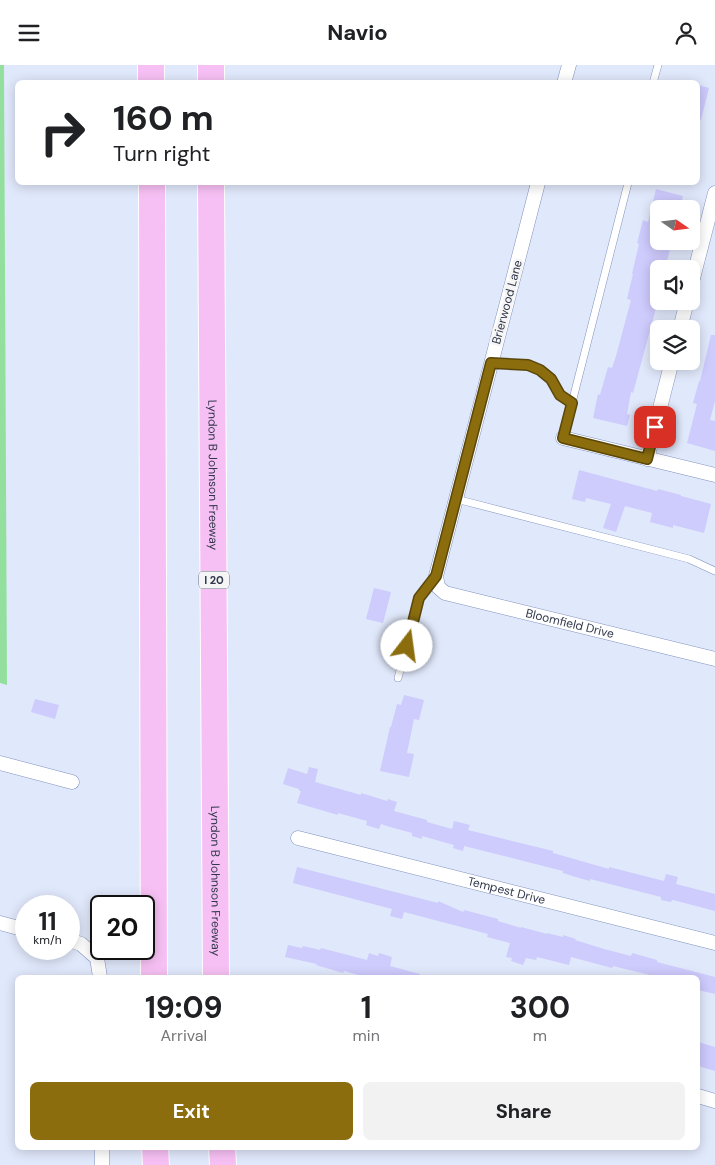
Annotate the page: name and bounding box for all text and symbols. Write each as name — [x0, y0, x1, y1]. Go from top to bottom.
text: Navio — [327, 18, 388, 47]
icon: menu — [15, 19, 43, 47]
icon: person — [672, 19, 700, 47]
text: 160 m — [113, 95, 214, 141]
icon: right — [30, 100, 95, 165]
text: Turn right — [113, 139, 210, 168]
north arrow — [650, 200, 700, 250]
map controls — [650, 200, 700, 370]
street label: Brierwood Lane — [488, 258, 526, 346]
button: sound — [650, 260, 700, 310]
button: layers — [650, 320, 700, 370]
street label: Lyndon B Johnson Freeway — [204, 400, 221, 551]
pin — [634, 406, 676, 448]
icon: arrive — [641, 413, 669, 441]
road number: I 20 — [199, 571, 229, 589]
street label: Bloomfield Drive — [524, 605, 616, 642]
position arrow — [380, 619, 432, 671]
street label: Lyndon B Johnson Freeway — [207, 806, 224, 957]
street label: Tempest Drive — [466, 873, 547, 908]
speed limit sign: 20 — [90, 895, 155, 960]
text: 11 — [38, 905, 57, 938]
text: km/h — [33, 932, 62, 948]
text: 19:09 — [145, 988, 223, 1027]
text: 1 — [361, 988, 372, 1027]
text: 300 — [510, 988, 570, 1027]
text: Arrival — [160, 1025, 207, 1046]
text: min — [353, 1025, 380, 1046]
text: m — [533, 1025, 547, 1046]
button: Exit — [30, 1082, 353, 1140]
button: Share — [363, 1082, 685, 1140]

